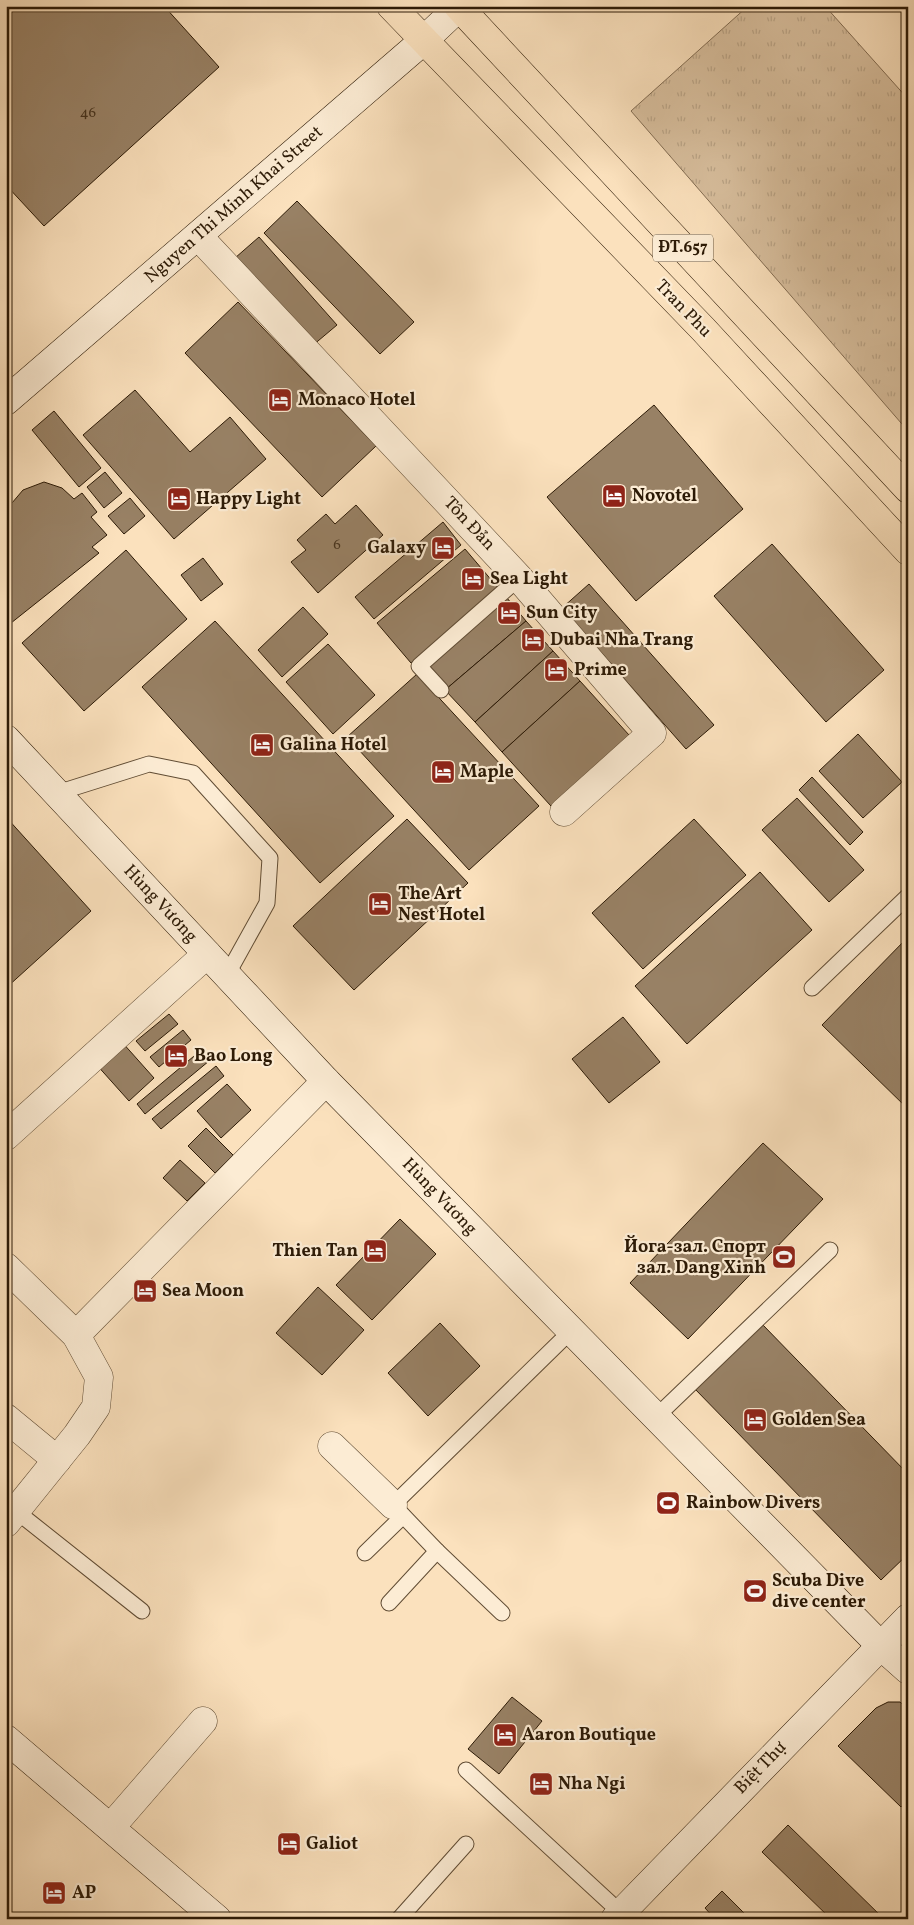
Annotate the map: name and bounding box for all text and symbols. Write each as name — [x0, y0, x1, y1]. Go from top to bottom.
house number: 46 — [80, 103, 96, 124]
street label: Nguyen Thi Minh Khai Street — [139, 120, 329, 290]
road number: ĐT.657 — [653, 234, 713, 262]
street label: Tran Phu — [649, 274, 717, 344]
hotel icon: Monaco Hotel — [267, 387, 293, 413]
place label: Monaco Hotel — [298, 388, 416, 413]
hotel icon: Novotel — [601, 483, 627, 509]
place label: Novotel — [632, 484, 697, 509]
hotel icon: Happy Light — [166, 486, 192, 512]
place label: Happy Light — [196, 487, 301, 512]
street label: Tôn Đản — [437, 491, 501, 557]
house number: 6 — [333, 535, 341, 556]
hotel icon: Galaxy — [430, 535, 456, 561]
place label: Galaxy — [367, 536, 426, 561]
hotel icon: Sea Light — [460, 566, 486, 592]
place label: Sea Light — [490, 567, 568, 592]
hotel icon: Sun City — [496, 600, 522, 626]
place label: Sun City — [526, 601, 597, 626]
hotel icon: Dubai Nha Trang — [520, 627, 546, 653]
place label: Dubai Nha Trang — [550, 628, 694, 653]
hotel icon: Prime — [543, 657, 569, 683]
place label: Prime — [574, 658, 627, 683]
hotel icon: Galina Hotel — [249, 732, 275, 758]
place label: Galina Hotel — [280, 733, 387, 758]
hotel icon: Maple — [430, 759, 456, 785]
place label: Maple — [460, 760, 514, 785]
street label: Hùng Vương — [117, 859, 203, 949]
place label: The Art Nest Hotel — [398, 882, 485, 928]
hotel icon: The Art Nest Hotel — [367, 891, 393, 917]
hotel icon: Bao Long — [163, 1043, 189, 1069]
place label: Bao Long — [194, 1044, 273, 1069]
street label: Hùng Vương — [396, 1153, 482, 1241]
place label: Йога-зал. Спорт зал. Dang Xinh — [624, 1234, 766, 1281]
hotel icon: Thien Tan — [362, 1238, 388, 1264]
place label: Thien Tan — [272, 1239, 358, 1264]
sports icon: Йога-зал. Спорт зал. Dang Xinh — [771, 1244, 797, 1270]
hotel icon: Sea Moon — [132, 1278, 158, 1304]
place label: Sea Moon — [162, 1279, 244, 1304]
hotel icon: Golden Sea — [742, 1407, 768, 1433]
place label: Golden Sea — [772, 1408, 866, 1433]
sports icon: Rainbow Divers — [655, 1490, 681, 1516]
place label: Rainbow Divers — [686, 1491, 820, 1516]
place label: Scuba Dive dive center — [772, 1569, 866, 1615]
sports icon: Scuba Dive dive center — [742, 1578, 768, 1604]
hotel icon: Aaron Boutique — [492, 1722, 518, 1748]
place label: Aaron Boutique — [522, 1723, 656, 1748]
street label: Biệt Thự — [729, 1736, 793, 1800]
hotel icon: Nha Ngi — [528, 1771, 554, 1797]
place label: Nha Ngi — [558, 1772, 626, 1797]
hotel icon: Galiot — [276, 1831, 302, 1857]
place label: Galiot — [306, 1832, 358, 1857]
hotel icon: AP — [41, 1880, 67, 1906]
place label: AP — [72, 1881, 96, 1906]

